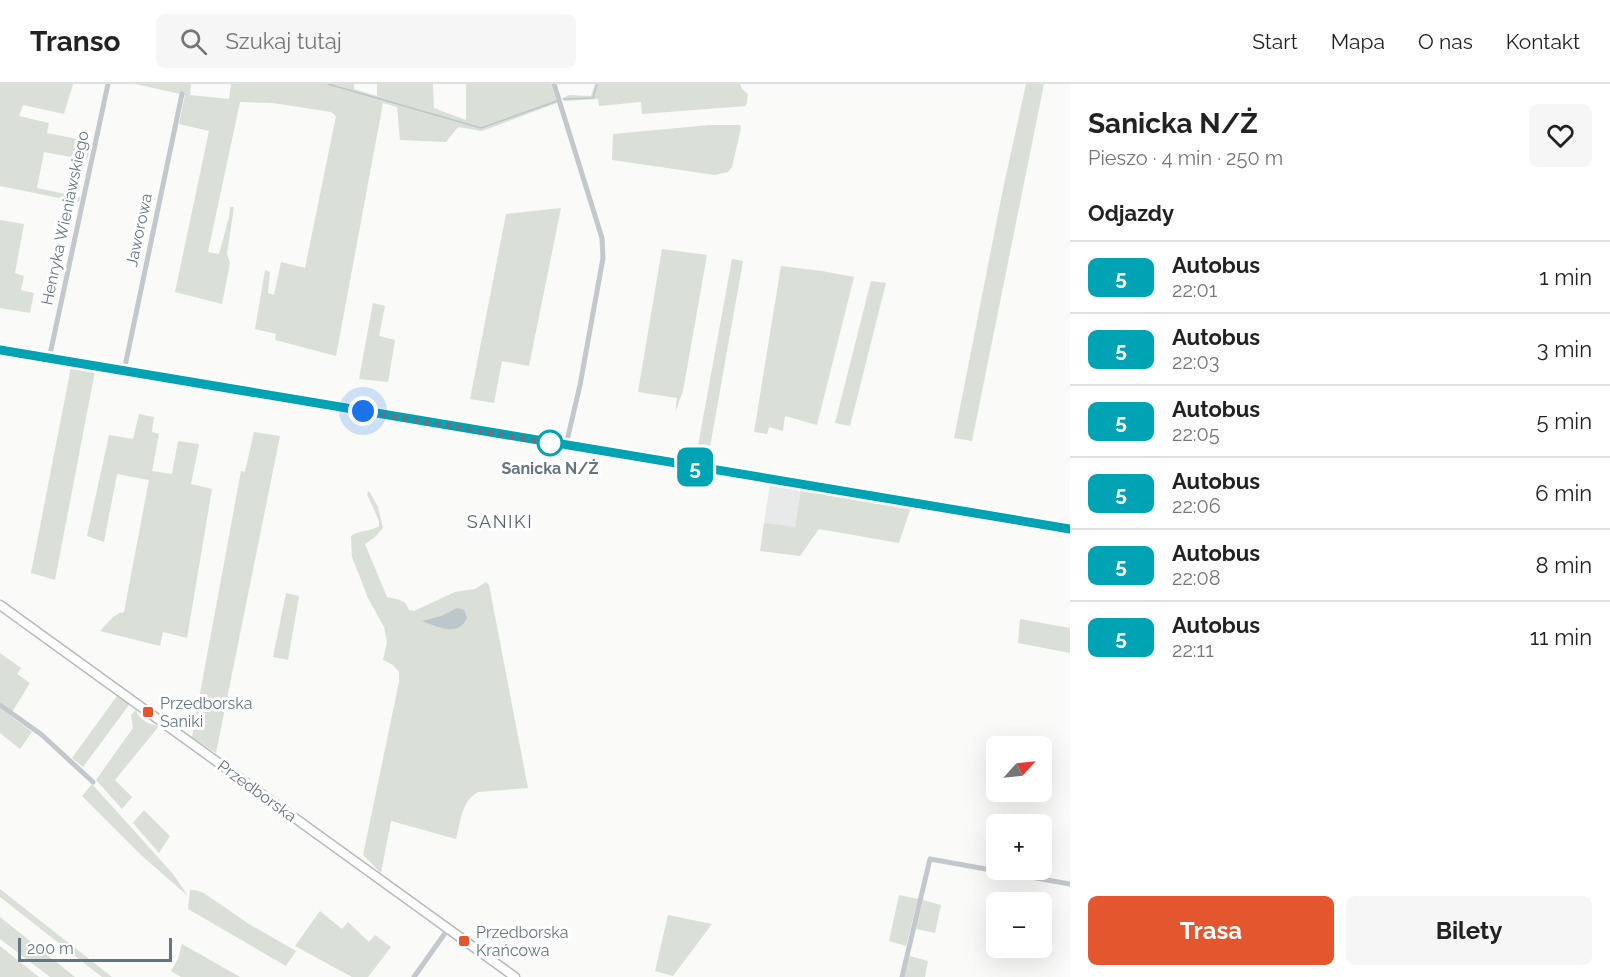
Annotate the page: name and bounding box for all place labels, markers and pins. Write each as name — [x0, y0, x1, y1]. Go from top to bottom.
marker: Sanicka N/Ż — [537, 430, 563, 456]
place label: Sanicka N/Ż — [501, 458, 599, 478]
place label: Przedborska Saniki — [160, 694, 253, 731]
marker: Przedborska Saniki — [141, 705, 155, 719]
place label: Przedborska Krańcowa — [476, 923, 569, 960]
marker: Przedborska Krańcowa — [457, 934, 471, 948]

